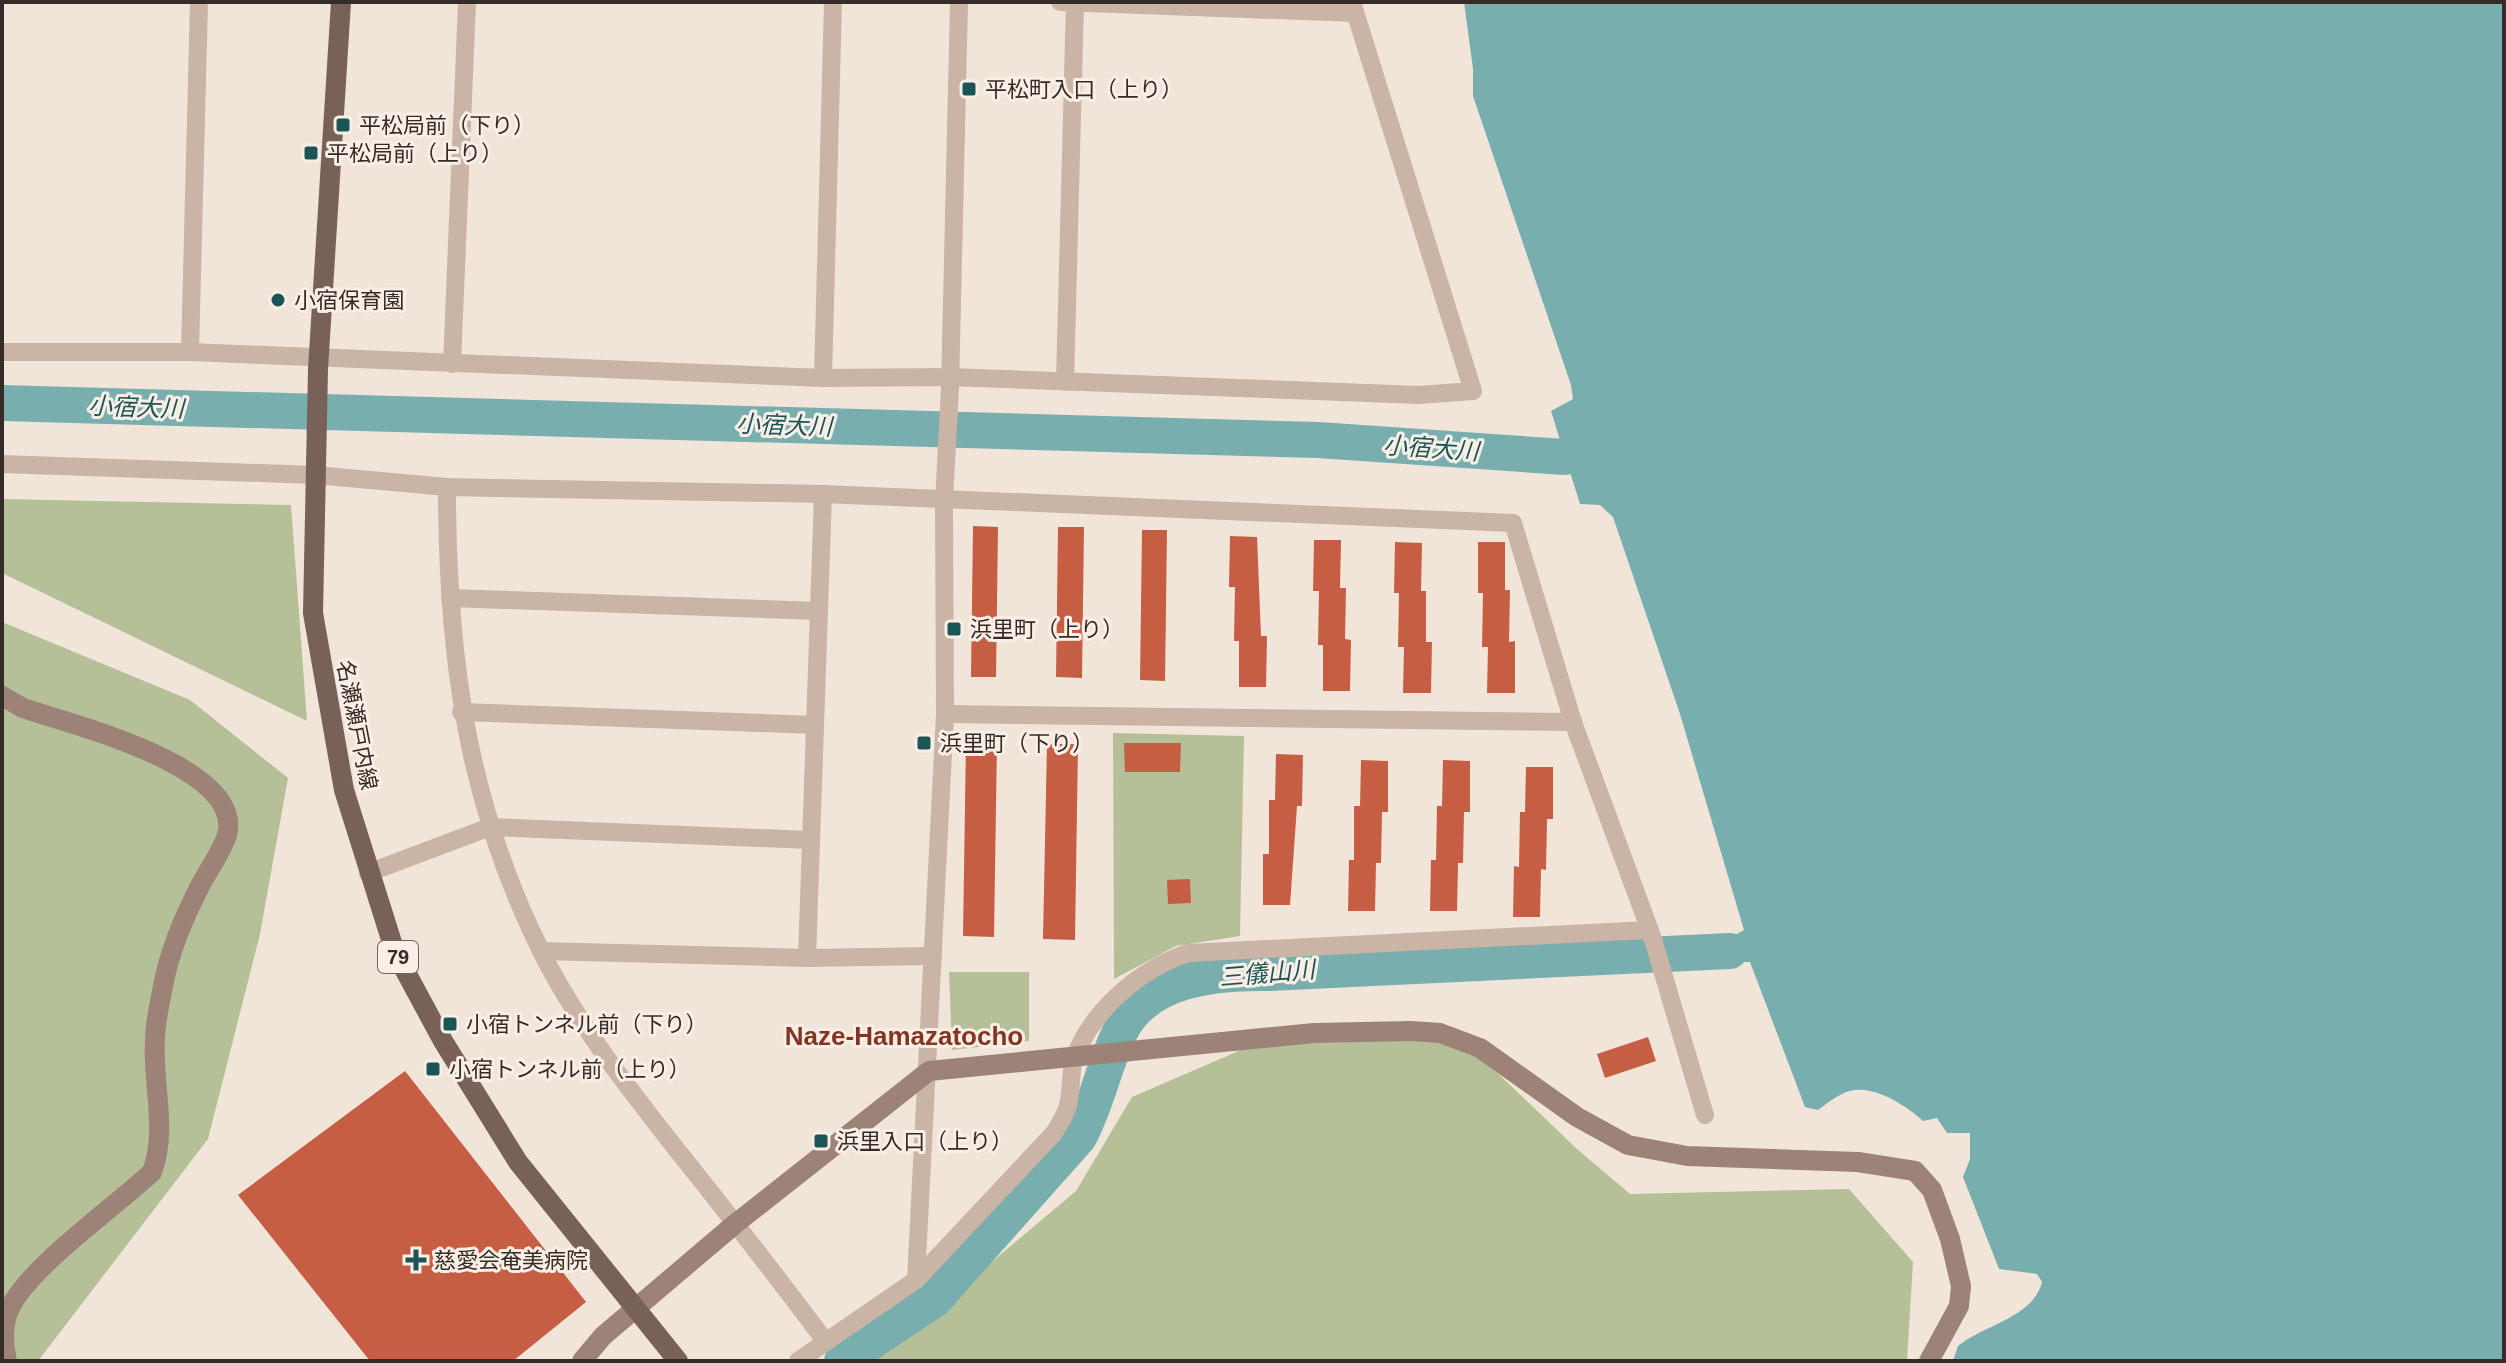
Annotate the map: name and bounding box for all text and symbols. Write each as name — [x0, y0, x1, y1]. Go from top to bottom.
place label: 平松町入口（上り） — [985, 77, 1183, 102]
marker: 平松町入口（上り） — [960, 80, 978, 98]
place label: 平松局前（下り） — [359, 113, 535, 138]
marker: 平松局前（下り） — [334, 116, 352, 134]
place label: 平松局前（上り） — [327, 141, 503, 166]
marker: 平松局前（上り） — [302, 144, 320, 162]
place label: 小宿保育園 — [294, 288, 404, 313]
marker: 小宿保育園 — [269, 291, 287, 309]
water label: 小宿大川 — [88, 392, 187, 422]
water label: 小宿大川 — [736, 410, 835, 440]
water label: 小宿大川 — [1382, 431, 1483, 465]
place label: 浜里町（上り） — [970, 617, 1124, 642]
marker: 浜里町（上り） — [945, 620, 963, 638]
street label: 名瀬瀬戸内線 — [332, 658, 382, 792]
place label: 浜里町（下り） — [940, 731, 1094, 756]
marker: 浜里町（下り） — [915, 734, 933, 752]
road number: 79 — [378, 941, 418, 973]
water label: 三儀山川 — [1218, 955, 1319, 991]
place label: 小宿トンネル前（下り） — [466, 1012, 708, 1037]
marker: 小宿トンネル前（下り） — [441, 1015, 459, 1033]
district label: Naze-Hamazatocho — [785, 1021, 1023, 1051]
place label: 小宿トンネル前（上り） — [449, 1057, 691, 1082]
marker: 小宿トンネル前（上り） — [424, 1060, 442, 1078]
place label: 浜里入口（上り） — [837, 1129, 1013, 1154]
marker: 浜里入口（上り） — [812, 1132, 830, 1150]
place label: 慈愛会奄美病院 — [434, 1248, 588, 1273]
marker: 慈愛会奄美病院 — [405, 1249, 427, 1271]

